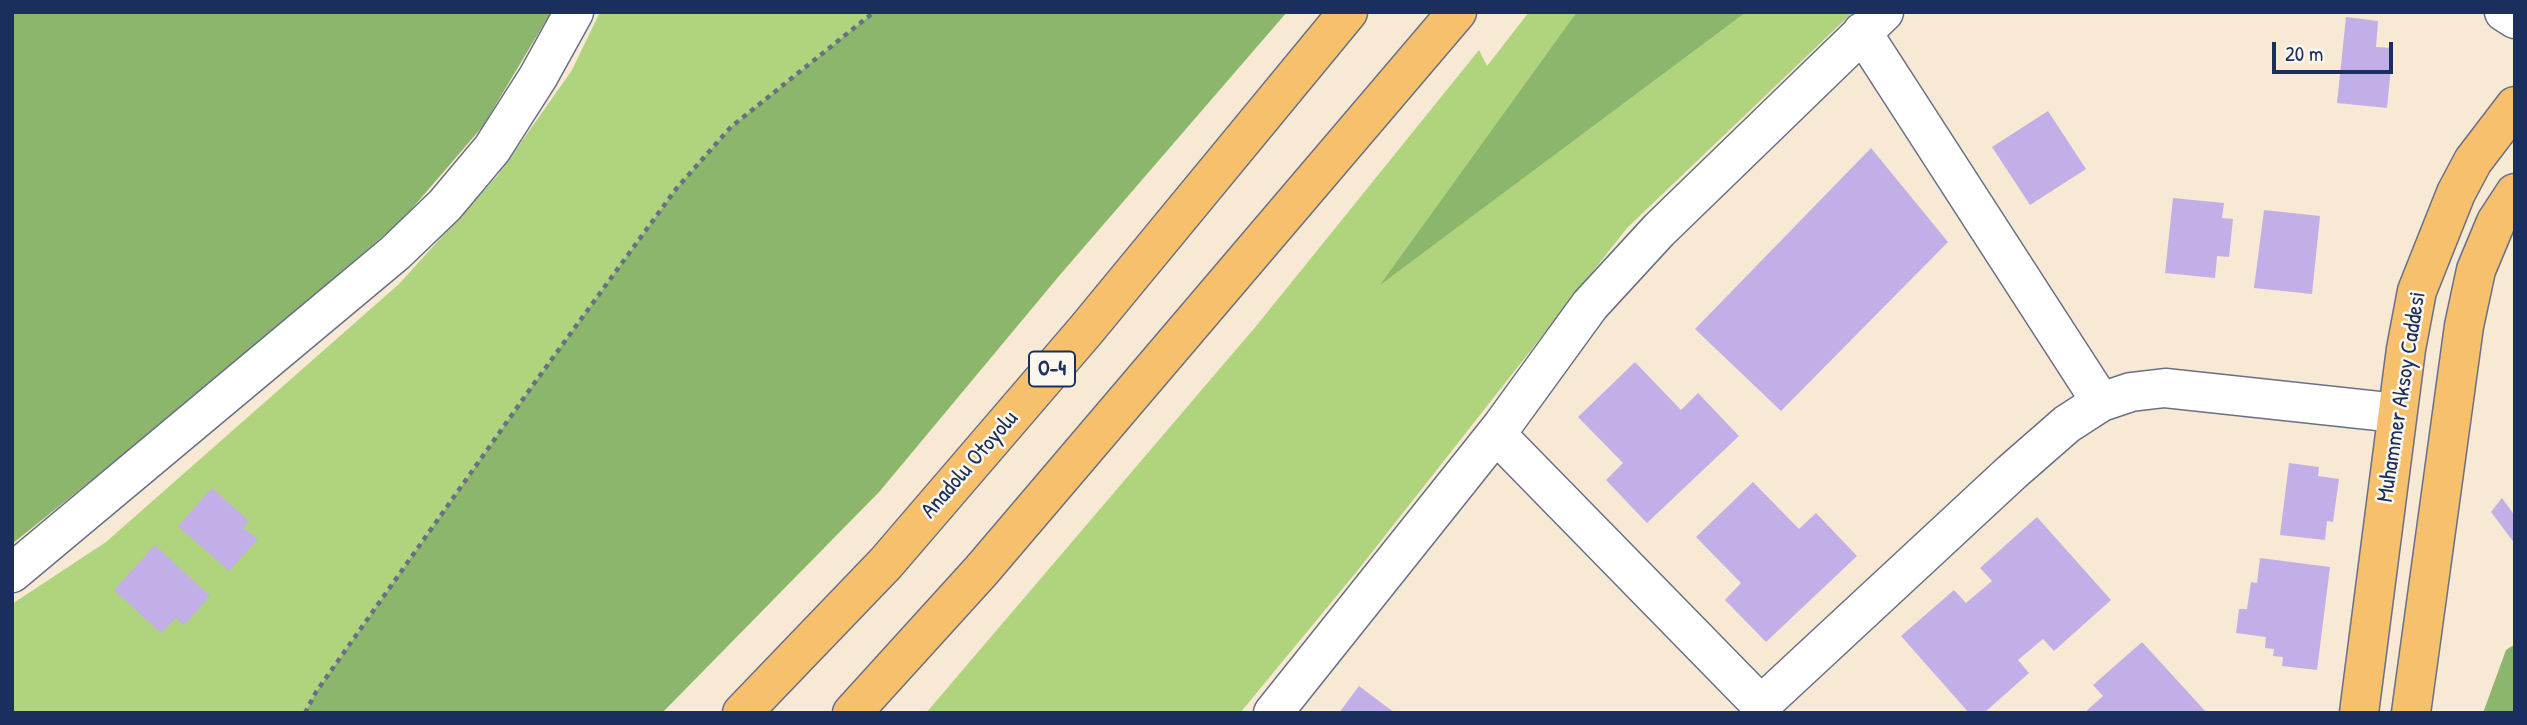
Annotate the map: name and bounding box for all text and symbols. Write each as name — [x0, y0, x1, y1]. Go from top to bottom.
scale bar — [2275, 28, 2396, 72]
text: 20 m — [2285, 39, 2323, 68]
street label: Muhammer Aksoy Caddesi — [2372, 290, 2432, 504]
road number: O-4 — [1029, 352, 1075, 386]
street label: Anadolu Otoyolu — [916, 405, 1024, 525]

